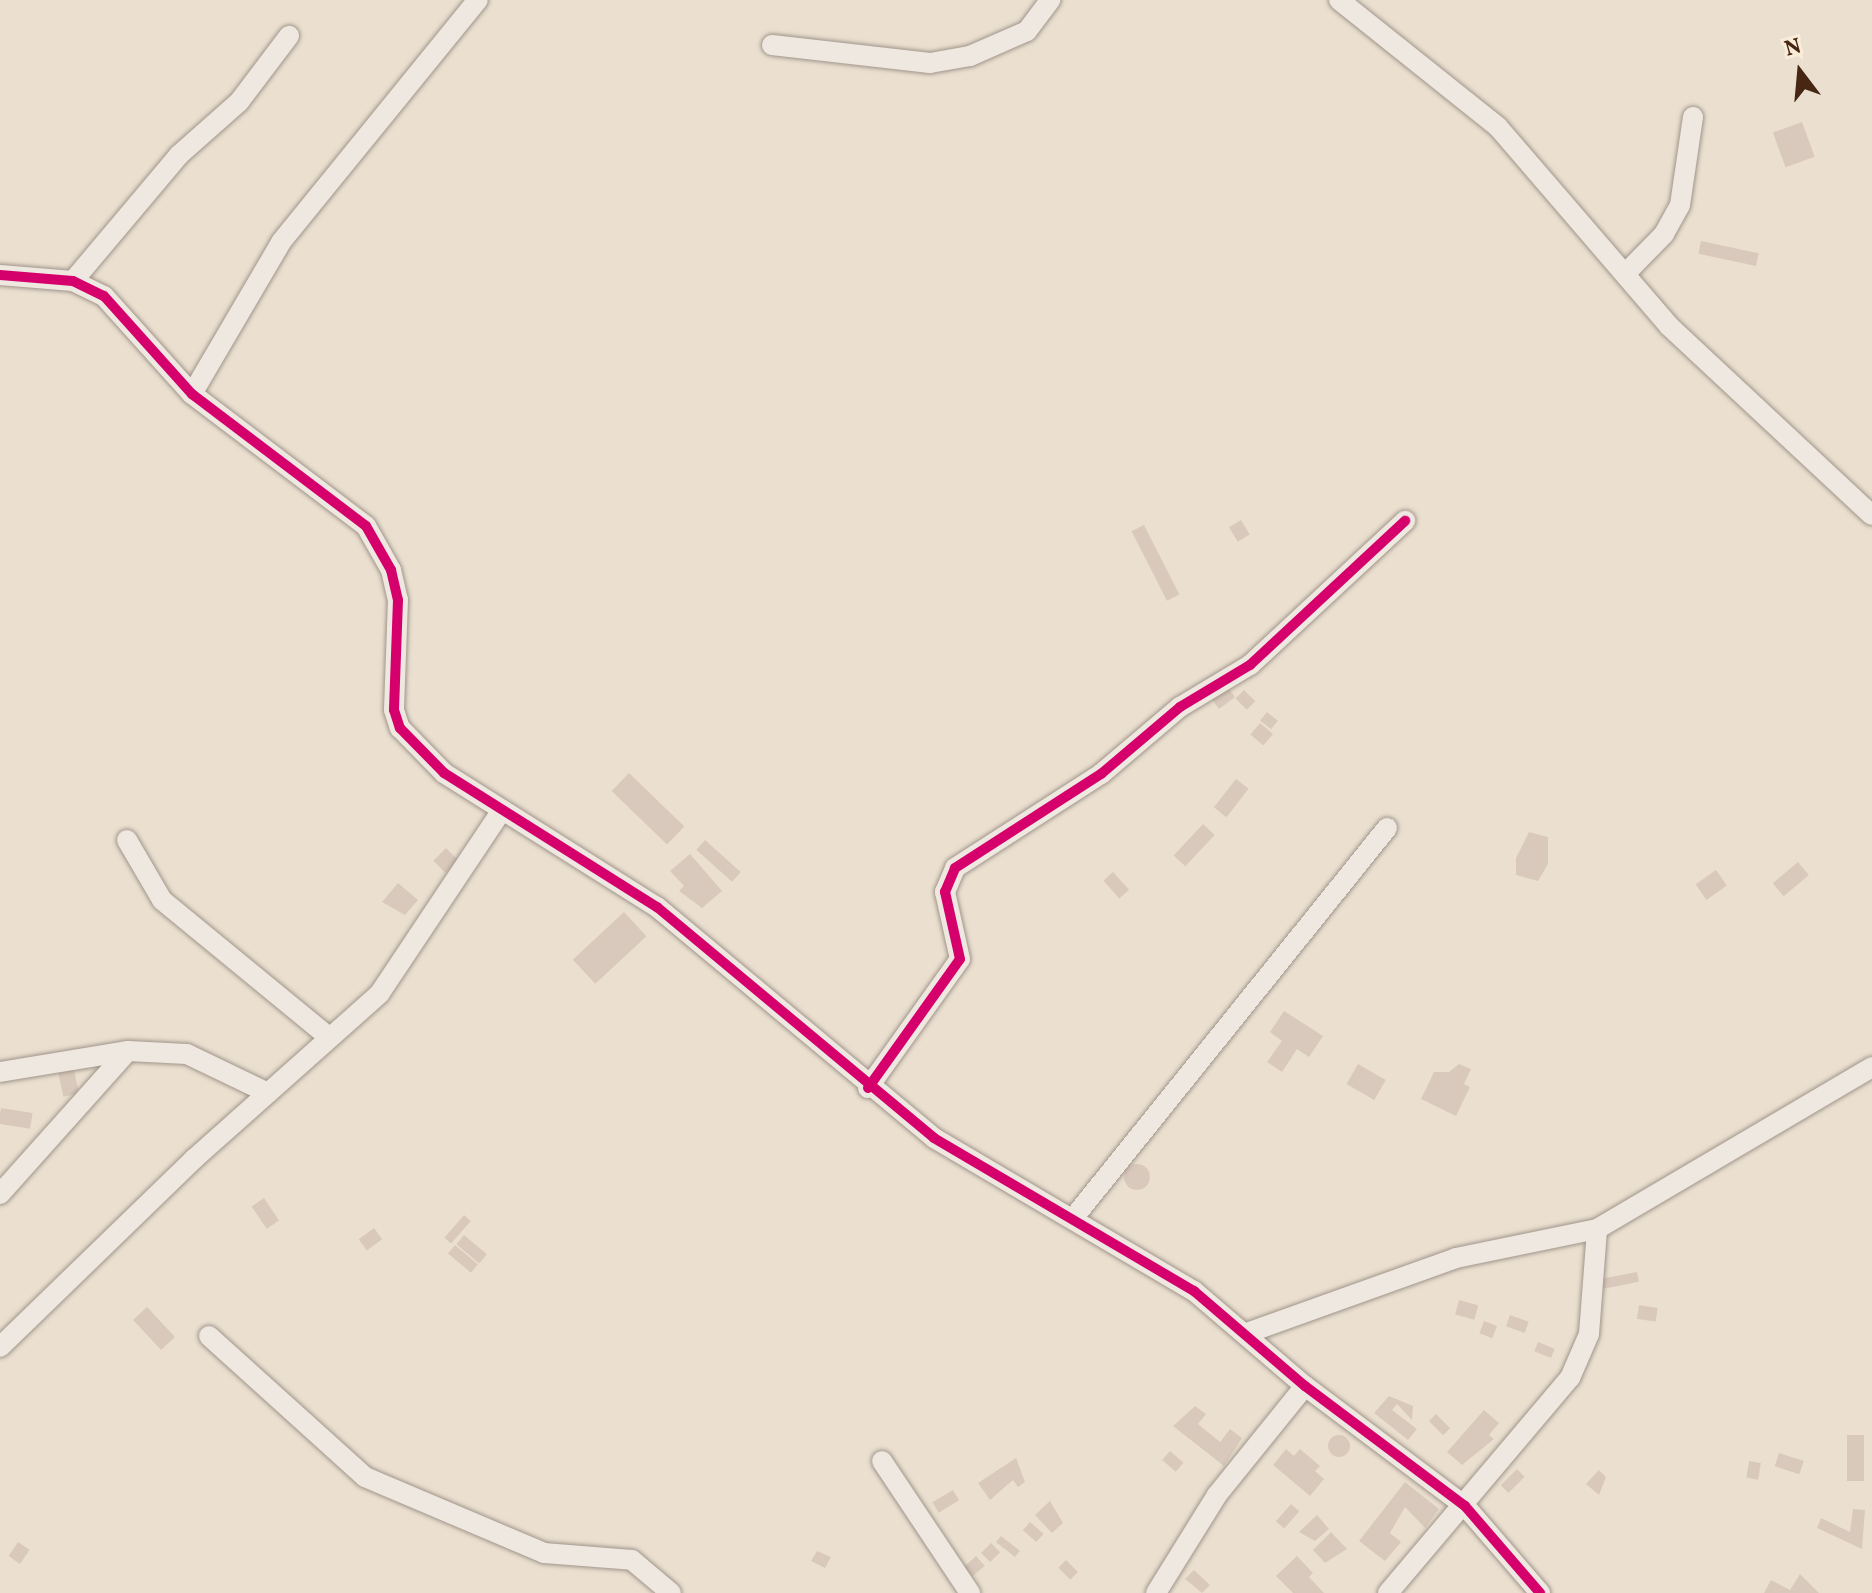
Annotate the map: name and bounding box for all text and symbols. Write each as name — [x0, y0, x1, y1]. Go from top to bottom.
text: N — [1781, 31, 1805, 66]
north arrow — [1760, 32, 1840, 112]

